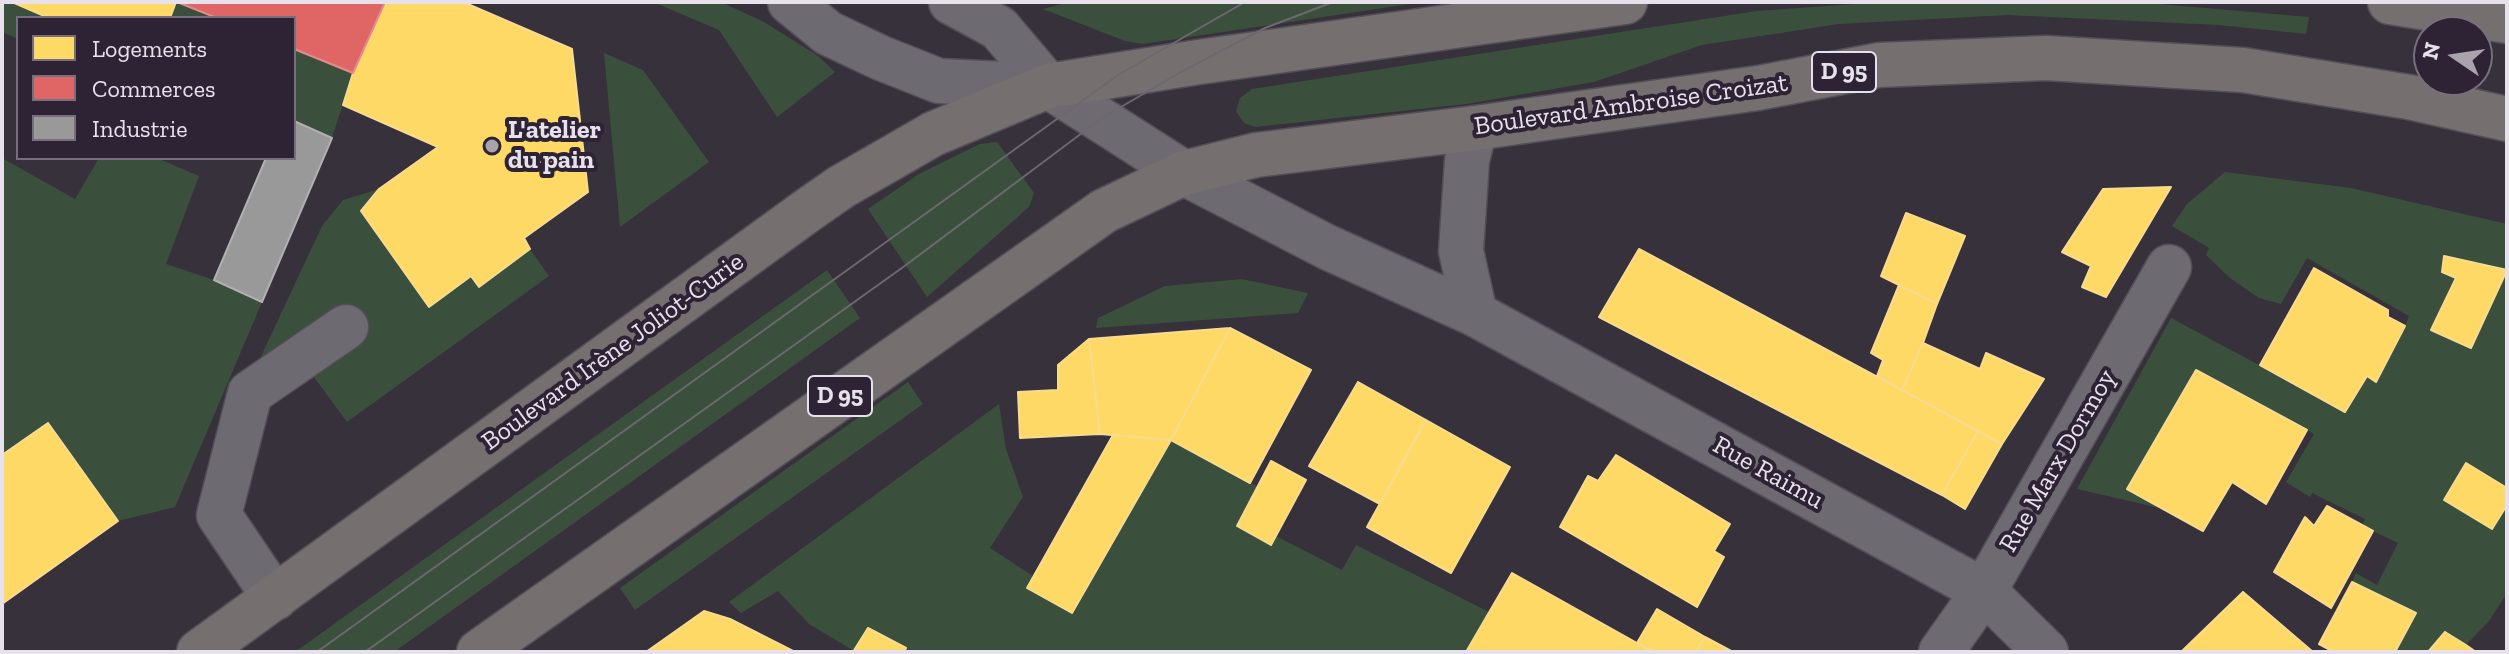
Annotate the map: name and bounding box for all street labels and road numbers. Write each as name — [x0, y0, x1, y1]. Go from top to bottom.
road number: D 95 — [1812, 52, 1876, 92]
street label: Boulevard Ambroise Croizat — [1472, 68, 1790, 142]
street label: Boulevard Irène Joliot-Curie — [476, 246, 750, 458]
street label: Rue Marx Dormoy — [1993, 364, 2123, 558]
road number: D 95 — [808, 376, 872, 416]
street label: Rue Raimu — [1707, 430, 1829, 516]

